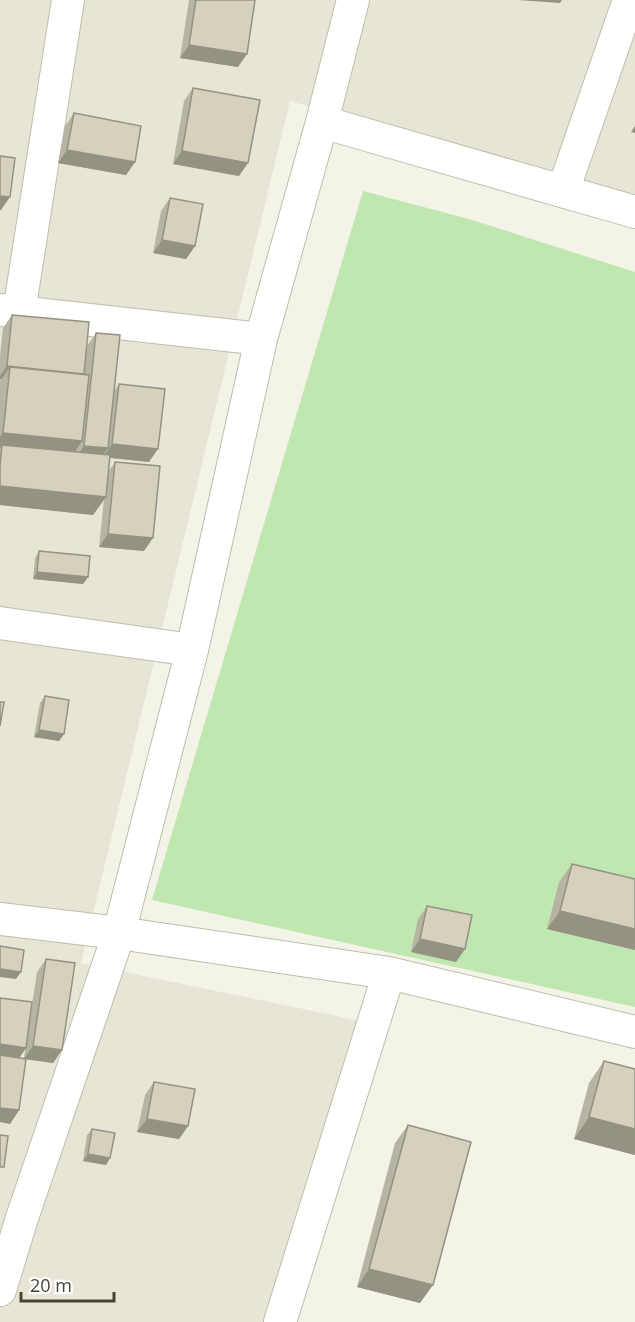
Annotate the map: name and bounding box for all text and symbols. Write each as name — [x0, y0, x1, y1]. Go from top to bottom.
scale bar — [21, 1265, 114, 1303]
text: 20 m — [30, 1273, 72, 1297]

